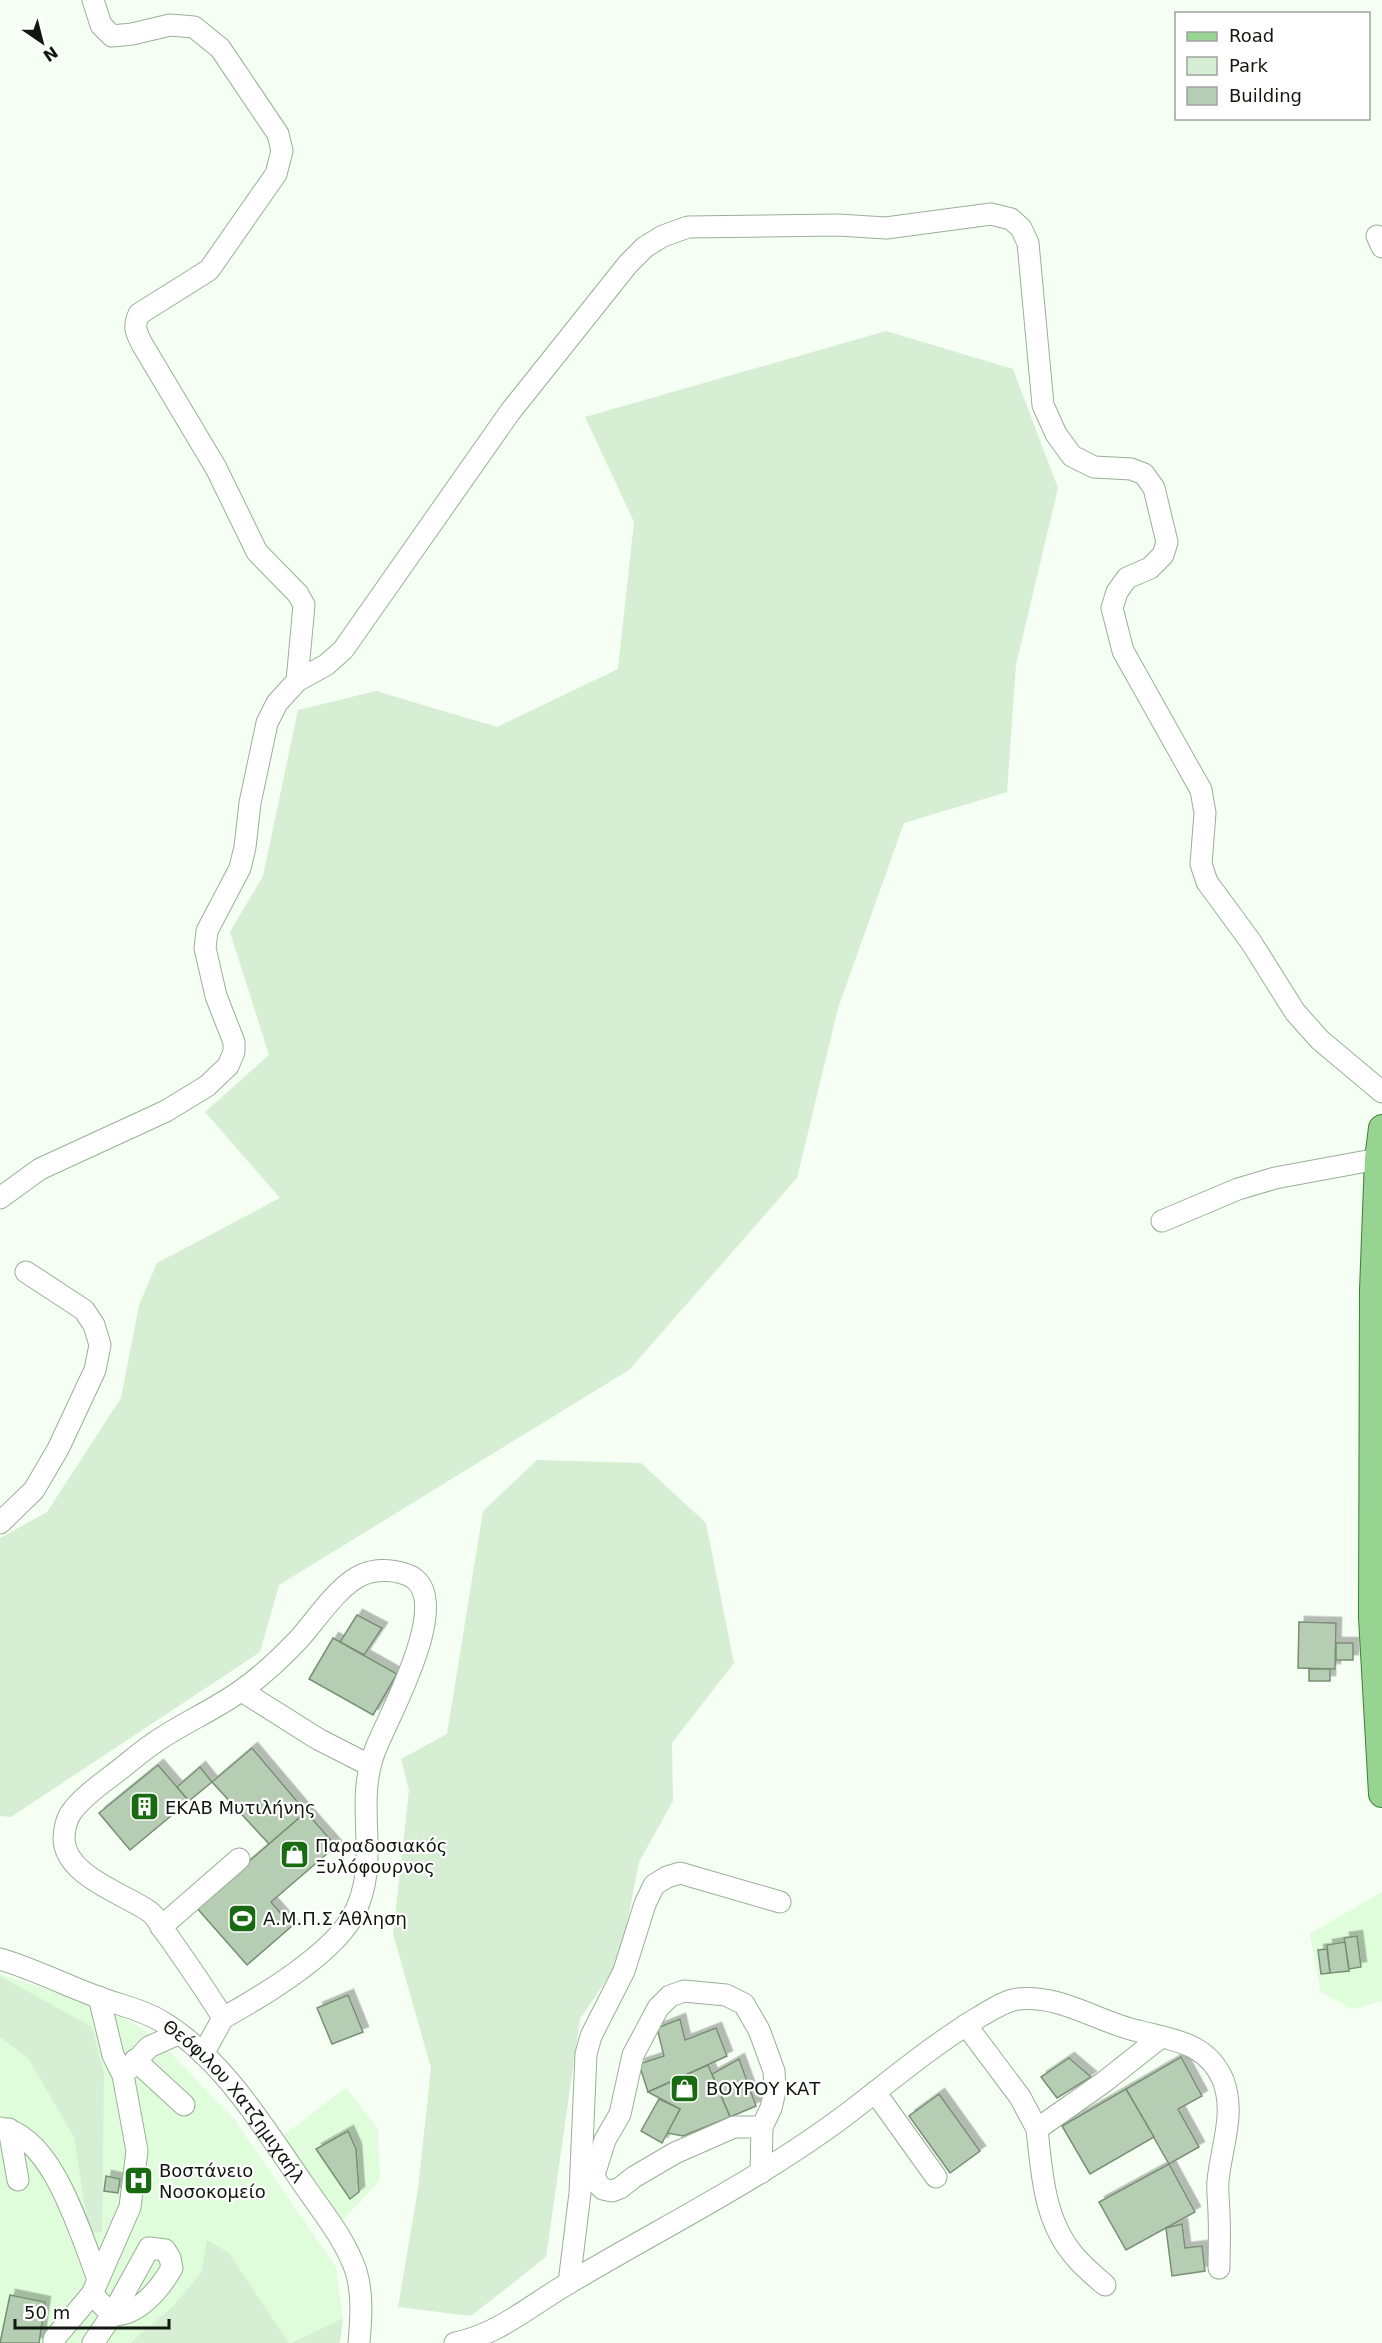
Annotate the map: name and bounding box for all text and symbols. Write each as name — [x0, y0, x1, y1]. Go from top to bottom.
north arrow — [12, 12, 72, 72]
legend — [1175, 12, 1370, 120]
text: Road — [1229, 25, 1274, 46]
text: N — [39, 42, 61, 65]
text: Park — [1229, 55, 1268, 76]
text: Building — [1229, 85, 1302, 106]
building icon: ΕΚΑΒ Μυτιλήνης — [128, 1791, 160, 1823]
place label: ΕΚΑΒ Μυτιλήνης — [165, 1797, 316, 1818]
place label: Παραδοσιακός Ξυλόφουρνος — [315, 1835, 447, 1877]
shop icon: Παραδοσιακός Ξυλόφουρνος — [278, 1839, 310, 1871]
sports icon: Α.Μ.Π.Σ Άθληση — [226, 1902, 258, 1934]
place label: Α.Μ.Π.Σ Άθληση — [263, 1908, 407, 1929]
street label: Θεόφιλου Χατζημιχαήλ — [159, 2015, 310, 2187]
shop icon: ΒΟΥΡΟΥ ΚΑΤ — [669, 2072, 701, 2104]
place label: ΒΟΥΡΟΥ ΚΑΤ — [706, 2078, 821, 2099]
place label: Βοστάνειο Νοσοκομείο — [159, 2160, 266, 2202]
hospital icon: Βοστάνειο Νοσοκομείο — [122, 2164, 154, 2196]
scale bar — [15, 2292, 170, 2330]
text: 50 m — [24, 2302, 70, 2323]

